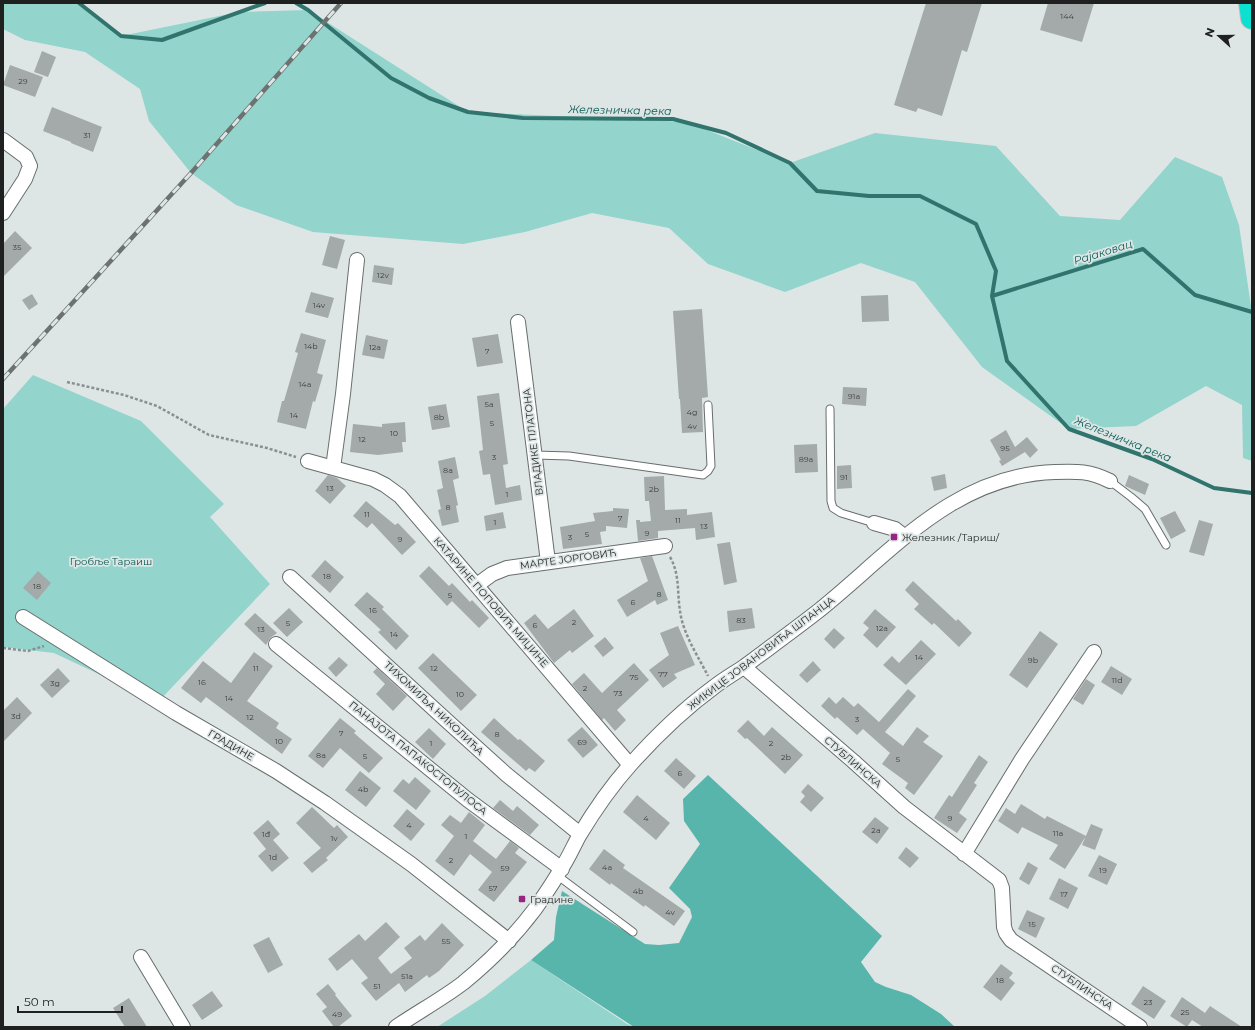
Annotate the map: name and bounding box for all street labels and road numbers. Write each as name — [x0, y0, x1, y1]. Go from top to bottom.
street label: ВЛАДИКЕ ПЛАТОНА — [520, 387, 546, 496]
street label: КАТАРИНЕ ПОПОВИЋ МИЏИНЕ — [431, 534, 551, 670]
street label: МАРТЕ ЈОРГОВИЋ — [519, 546, 617, 572]
street label: ЖИКИЦЕ ЈОВАНОВИЋА ШПАНЦА — [685, 593, 838, 713]
street label: ТИХОМИЉА НИКОЛИЋА — [381, 658, 487, 758]
street label: ПАНАЈОТА ПАПАКОСТОПУЛОСА — [346, 698, 490, 818]
street label: ГРАДИНЕ — [206, 727, 257, 764]
street label: СТУБЛИНСКА — [822, 734, 885, 791]
street label: СТУБЛИНСКА — [1049, 962, 1116, 1013]

